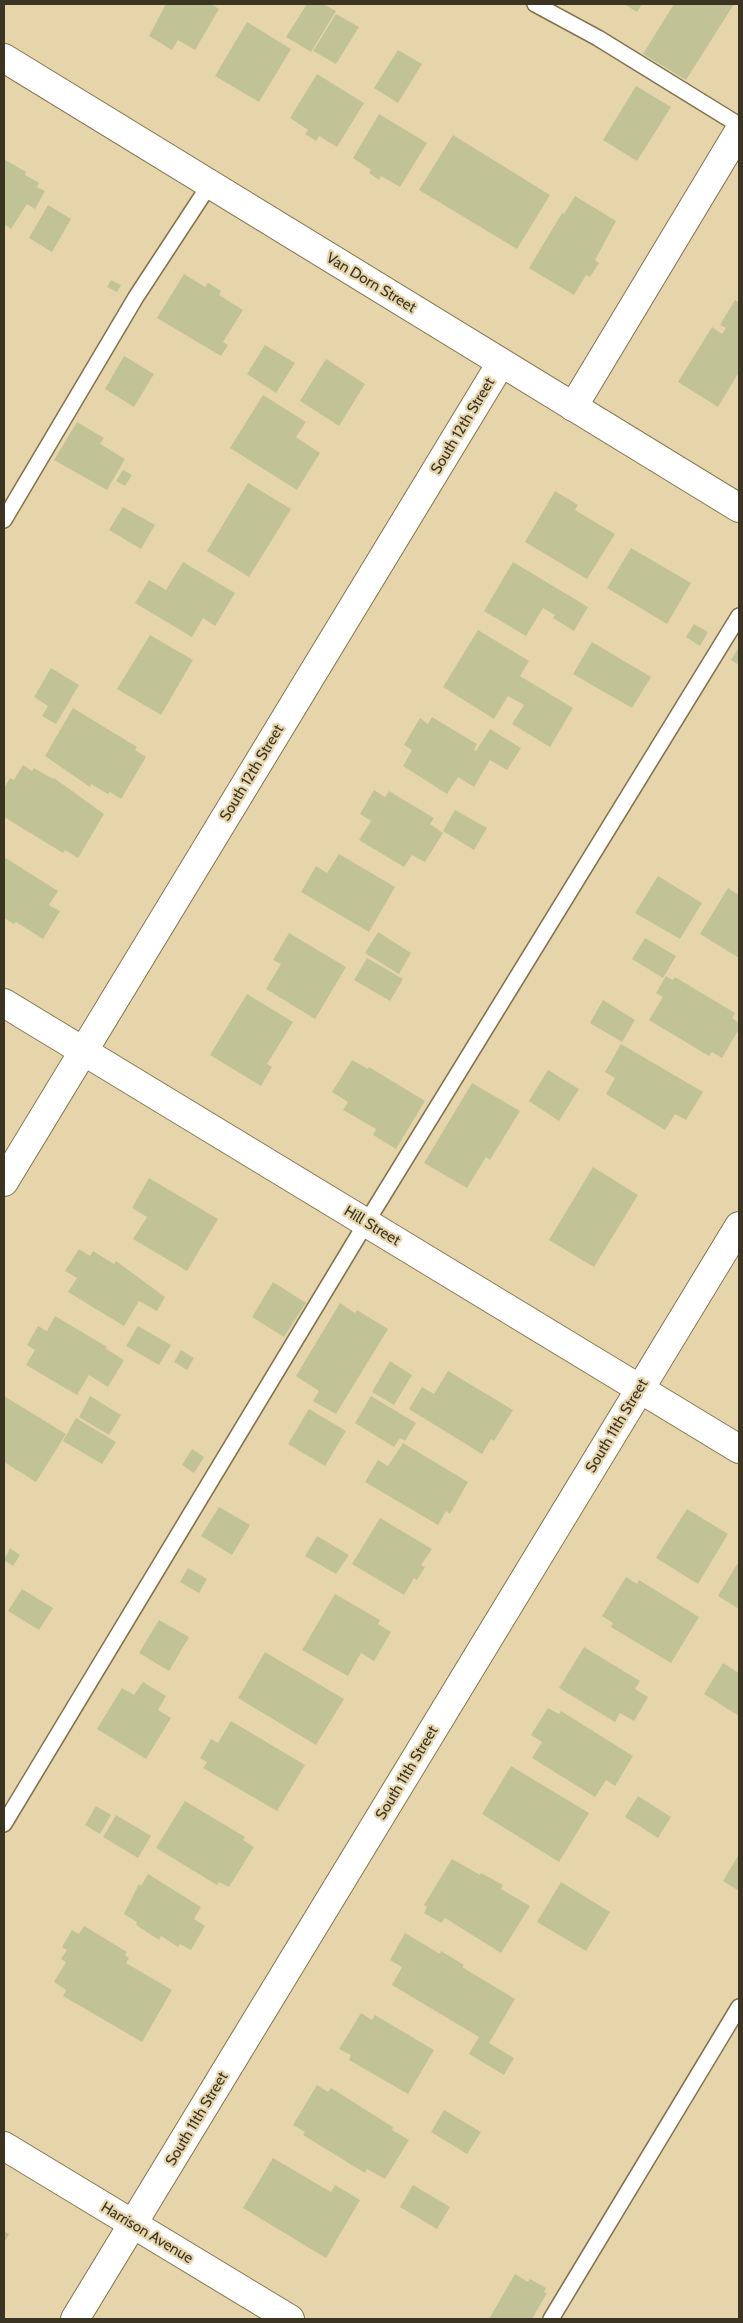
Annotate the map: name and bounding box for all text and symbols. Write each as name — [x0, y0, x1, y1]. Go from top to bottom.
street label: Van Dorn Street — [323, 249, 419, 317]
street label: South 12th Street — [427, 375, 499, 477]
street label: South 12th Street — [216, 722, 288, 824]
street label: Hill Street — [341, 1202, 403, 1250]
street label: South 11th Street — [582, 1376, 652, 1476]
street label: South 11th Street — [372, 1723, 442, 1823]
street label: South 11th Street — [162, 2069, 232, 2169]
street label: Harrison Avenue — [98, 2198, 196, 2268]

